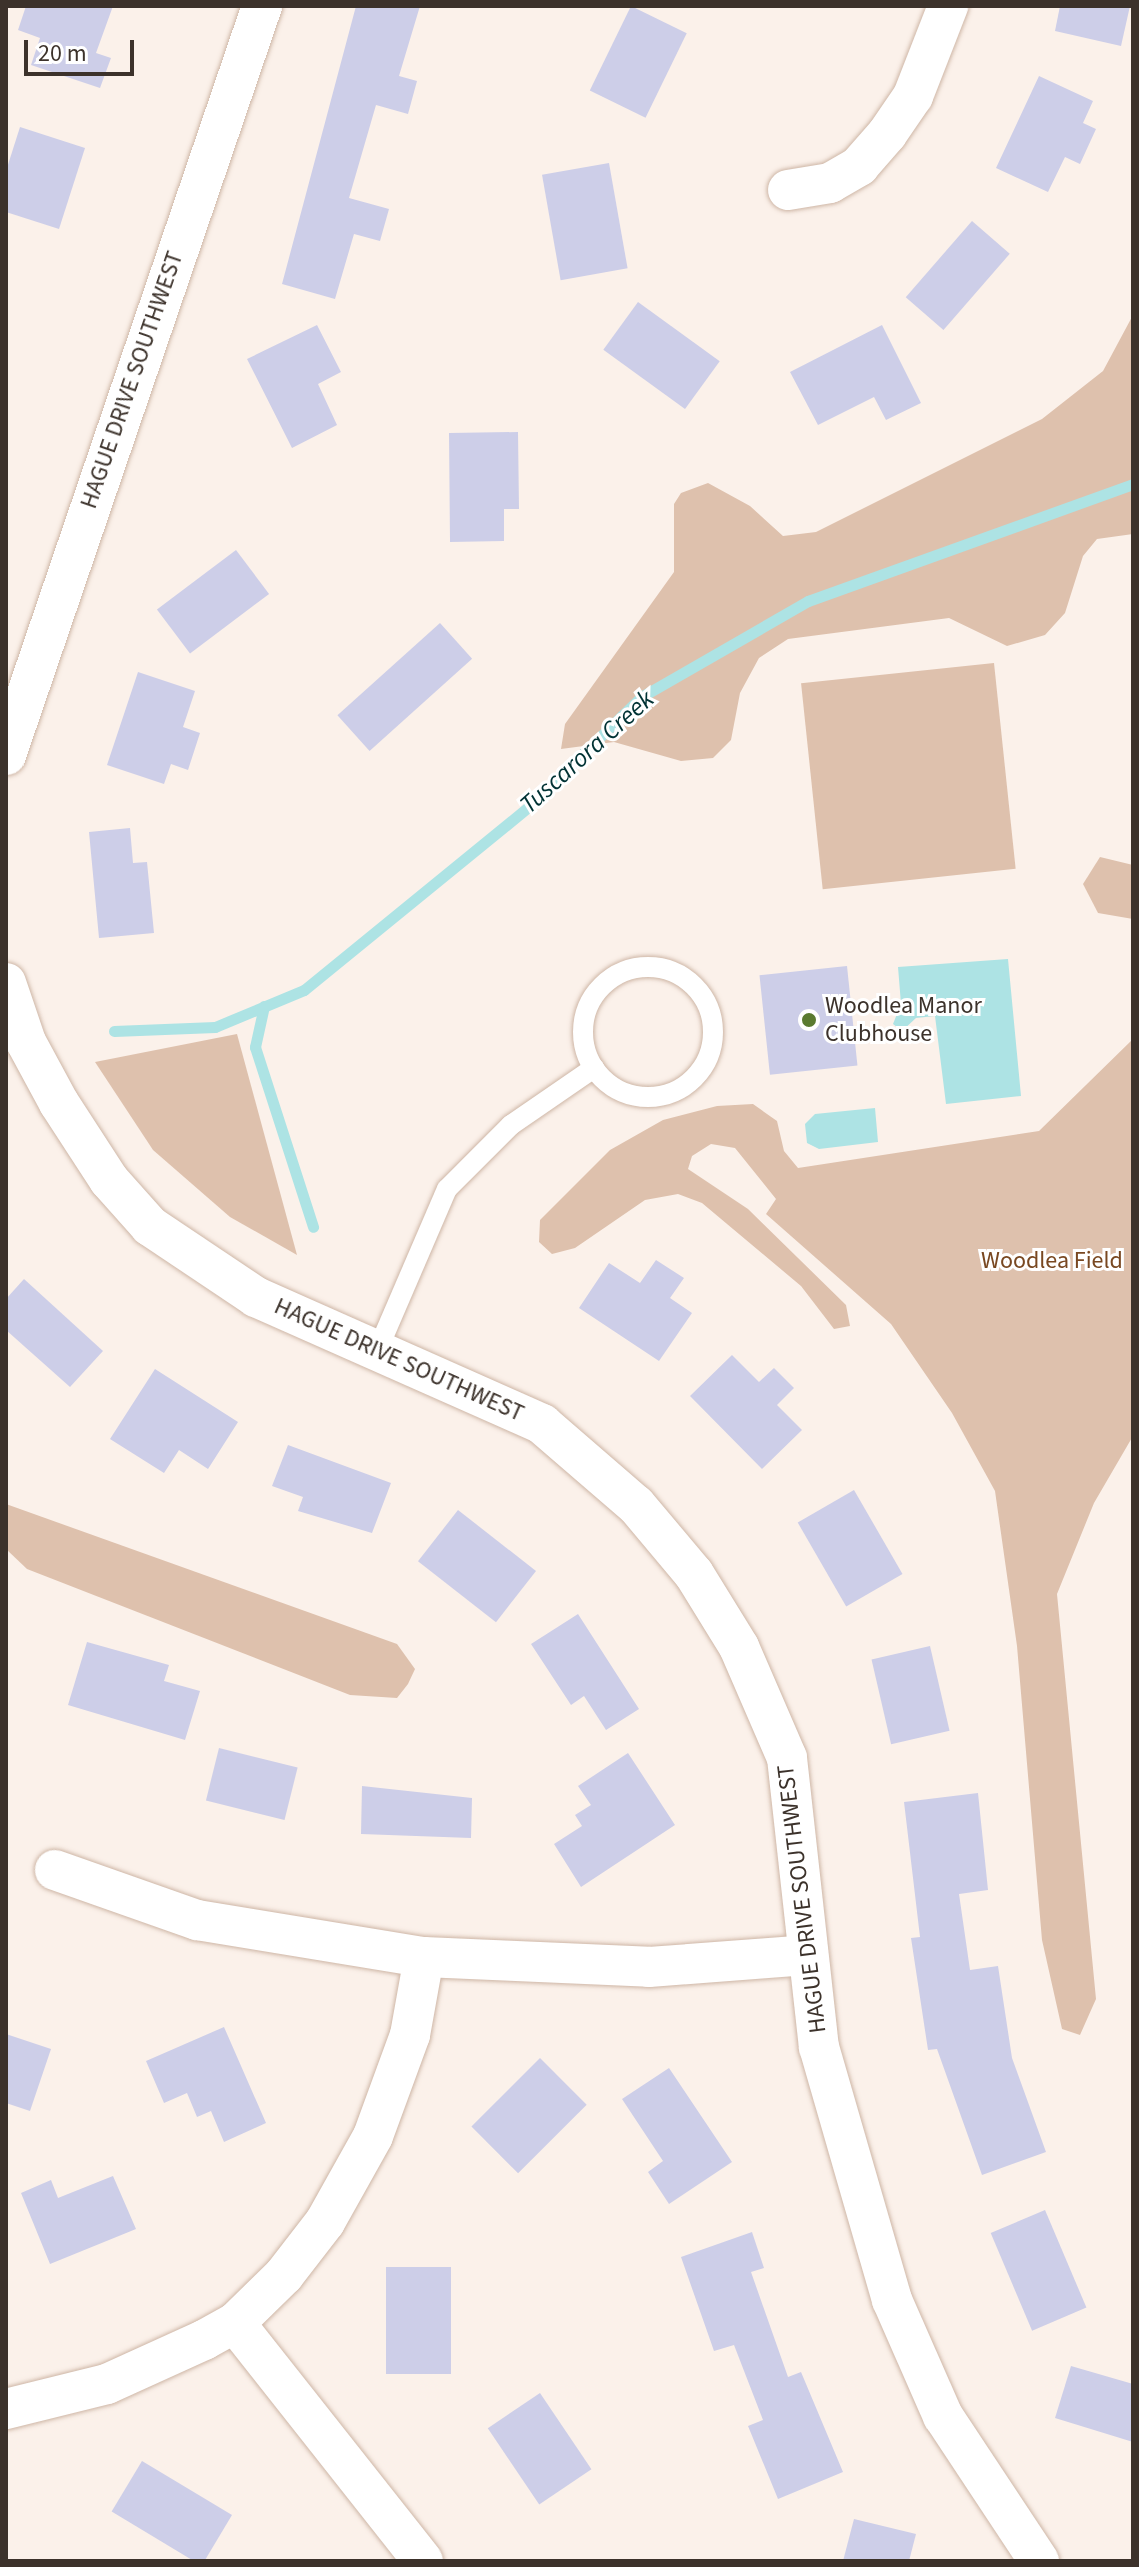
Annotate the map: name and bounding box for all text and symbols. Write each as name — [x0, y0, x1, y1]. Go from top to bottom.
scale bar — [28, 24, 138, 74]
text: 20 m — [38, 36, 87, 71]
street label: HAGUE DRIVE SOUTHWEST — [74, 248, 190, 512]
water label: Tuscarora Creek — [514, 684, 660, 820]
place label: Woodlea Manor Clubhouse — [825, 992, 982, 1048]
marker: Woodlea Manor Clubhouse — [800, 1011, 818, 1029]
park label: Woodlea Field — [981, 1247, 1123, 1275]
street label: HAGUE DRIVE SOUTHWEST — [270, 1292, 528, 1428]
street label: HAGUE DRIVE SOUTHWEST — [771, 1763, 833, 2035]

